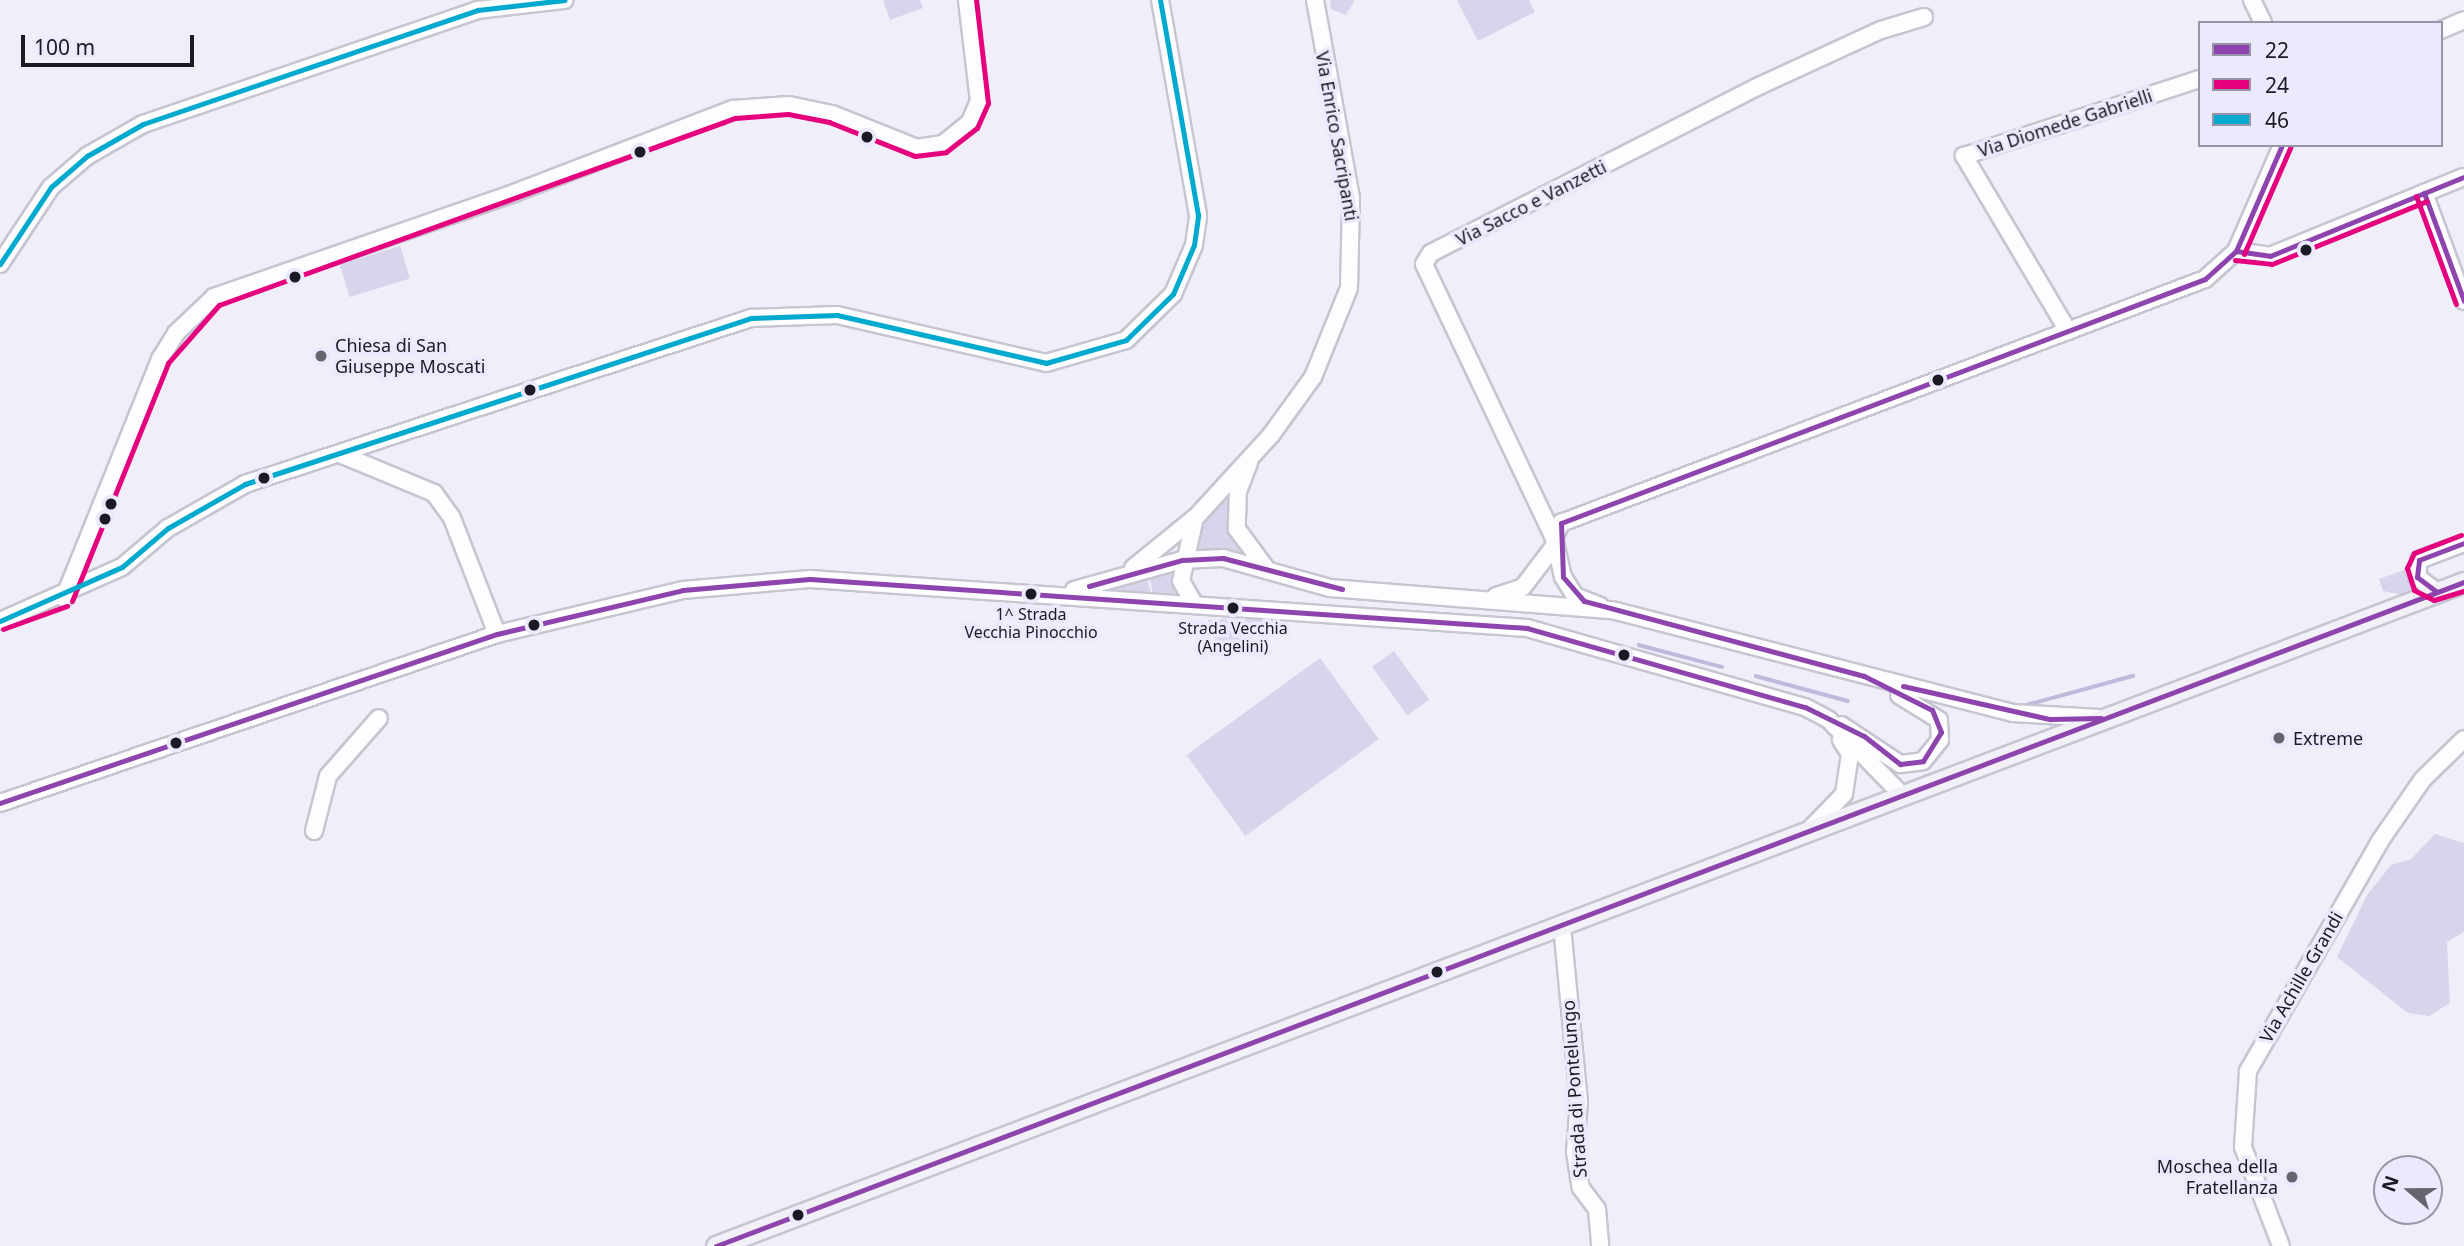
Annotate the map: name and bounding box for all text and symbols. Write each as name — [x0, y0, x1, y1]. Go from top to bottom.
scale bar — [24, 21, 198, 65]
legend — [2198, 21, 2443, 147]
text: 100 m — [34, 33, 95, 61]
text: 22 — [2265, 36, 2289, 64]
street label: Via Enrico Sacripanti — [1311, 50, 1363, 222]
text: 24 — [2265, 71, 2289, 99]
street label: Via Diomede Gabrielli — [1975, 85, 2155, 161]
text: 46 — [2265, 106, 2289, 134]
unlabelled marker — [860, 130, 874, 144]
unlabelled marker — [633, 145, 647, 159]
street label: Via Sacco e Vanzetti — [1452, 156, 1610, 250]
unlabelled marker — [2299, 243, 2313, 257]
unlabelled marker — [288, 270, 302, 284]
place label: Chiesa di San Giuseppe Moscati — [335, 335, 485, 378]
marker: Chiesa di San Giuseppe Moscati — [313, 348, 329, 364]
unlabelled marker — [1931, 373, 1945, 387]
unlabelled marker — [523, 383, 537, 397]
unlabelled marker — [257, 471, 271, 485]
unlabelled marker — [104, 497, 118, 511]
unlabelled marker — [98, 512, 112, 526]
marker: 1^ Strada Vecchia Pinocchio — [1024, 587, 1038, 601]
marker: Strada Vecchia (Angelini) — [1226, 601, 1240, 615]
place label: 1^ Strada Vecchia Pinocchio — [964, 604, 1098, 642]
unlabelled marker — [527, 618, 541, 632]
place label: Strada Vecchia (Angelini) — [1178, 618, 1288, 656]
unlabelled marker — [1617, 648, 1631, 662]
place label: Extreme — [2293, 727, 2363, 749]
marker: Extreme — [2271, 730, 2287, 746]
unlabelled marker — [169, 736, 183, 750]
street label: Via Achille Grandi — [2255, 908, 2347, 1046]
unlabelled marker — [1430, 965, 1444, 979]
street label: Strada di Pontelungo — [1557, 999, 1591, 1179]
north arrow — [2373, 1155, 2443, 1225]
place label: Moschea della Fratellanza — [2157, 1156, 2278, 1198]
marker: Moschea della Fratellanza — [2284, 1169, 2300, 1185]
text: N — [2375, 1172, 2405, 1195]
unlabelled marker — [791, 1208, 805, 1222]

